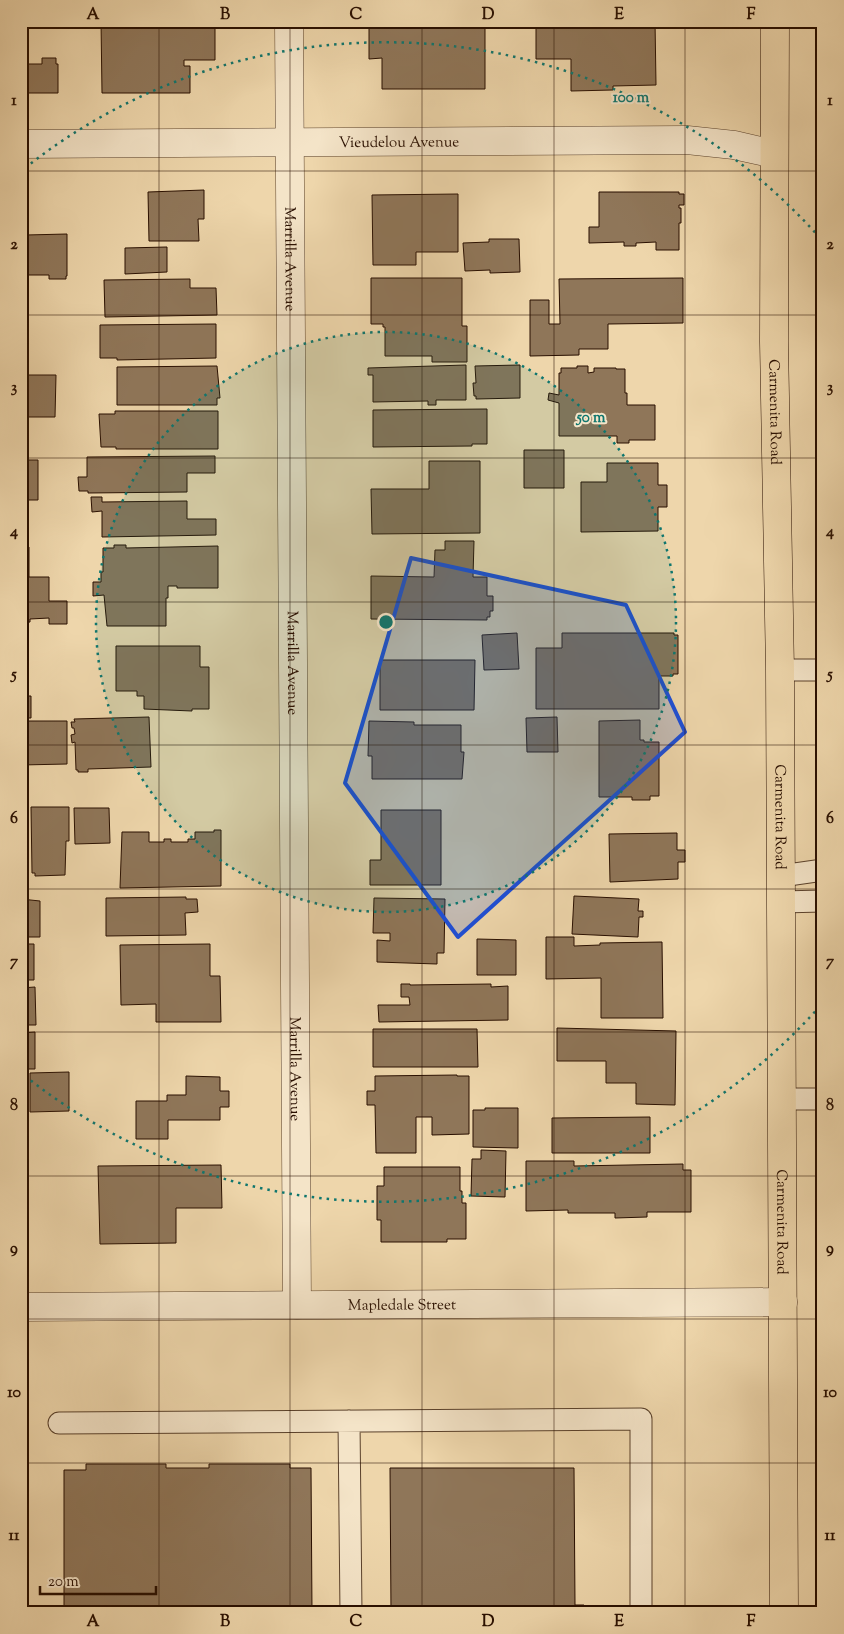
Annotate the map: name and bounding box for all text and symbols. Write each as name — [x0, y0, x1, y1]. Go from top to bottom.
text: A — [87, 4, 100, 27]
text: B — [220, 4, 230, 27]
text: C — [350, 4, 363, 27]
text: D — [482, 4, 495, 27]
text: E — [614, 4, 624, 27]
text: F — [747, 4, 756, 27]
text: 100 m — [613, 88, 650, 109]
text: 1 — [11, 90, 17, 113]
text: 1 — [827, 90, 833, 113]
street label: Vieudelou Avenue — [339, 132, 459, 154]
street label: Marrilla Avenue — [278, 207, 300, 311]
text: 2 — [10, 234, 18, 257]
text: 2 — [826, 234, 834, 257]
street label: Carmenita Road — [762, 359, 785, 466]
text: 3 — [11, 377, 18, 400]
text: 3 — [827, 377, 834, 400]
text: 50 m — [576, 408, 606, 429]
text: 4 — [9, 521, 18, 544]
text: 4 — [825, 521, 834, 544]
street label: Marrilla Avenue — [281, 611, 302, 715]
centre of rings — [377, 613, 395, 631]
text: 5 — [9, 664, 17, 687]
text: 5 — [825, 664, 833, 687]
street label: Carmenita Road — [768, 764, 790, 870]
text: 6 — [10, 808, 18, 831]
text: 6 — [826, 808, 834, 831]
text: 7 — [10, 951, 19, 974]
text: 7 — [826, 951, 835, 974]
street label: Marrilla Avenue — [283, 1017, 305, 1121]
text: 8 — [10, 1095, 18, 1118]
text: 8 — [826, 1095, 834, 1118]
street label: Carmenita Road — [770, 1169, 792, 1275]
text: 9 — [10, 1238, 18, 1261]
text: 9 — [826, 1238, 834, 1261]
street label: Mapledale Street — [348, 1295, 456, 1317]
text: 10 — [7, 1382, 21, 1405]
text: 10 — [823, 1382, 837, 1405]
text: 11 — [9, 1525, 20, 1548]
text: 11 — [825, 1525, 836, 1548]
scale bar — [40, 1564, 156, 1596]
text: 20 m — [48, 1572, 79, 1593]
text: A — [87, 1611, 100, 1634]
text: B — [220, 1611, 230, 1634]
text: C — [350, 1611, 363, 1634]
text: D — [482, 1611, 495, 1634]
text: E — [614, 1611, 624, 1634]
text: F — [747, 1611, 756, 1634]

